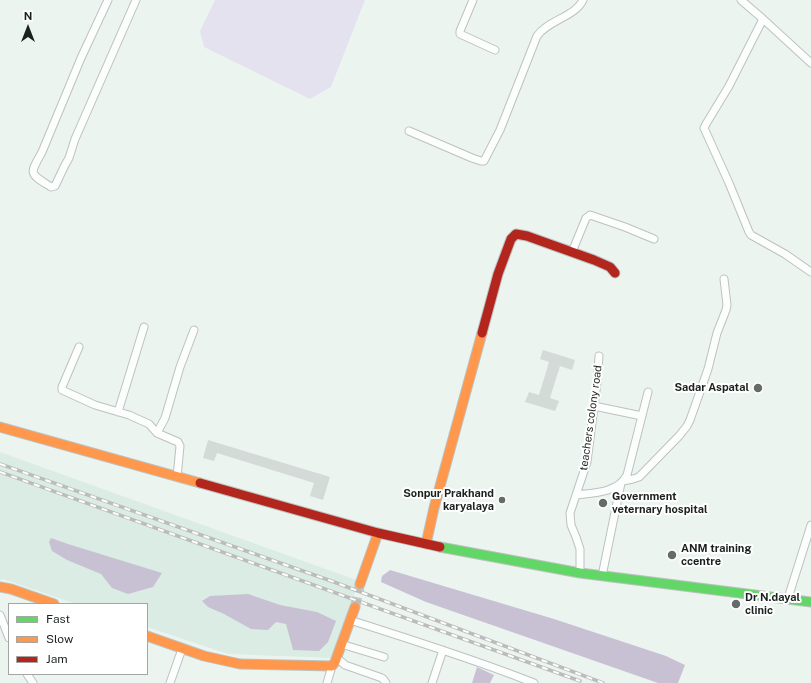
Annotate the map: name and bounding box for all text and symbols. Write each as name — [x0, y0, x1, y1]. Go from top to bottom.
north arrow — [8, 8, 48, 48]
text: N — [24, 10, 32, 22]
street label: teachers colony road — [577, 364, 605, 472]
place label: Sadar Aspatal — [675, 381, 749, 395]
marker: Sadar Aspatal — [752, 382, 764, 394]
place label: Sonpur Prakhand karyalaya — [403, 487, 494, 513]
place label: Government veternary hospital — [612, 490, 708, 516]
marker: Sonpur Prakhand karyalaya — [497, 495, 507, 505]
marker: Government veternary hospital — [597, 497, 609, 509]
place label: ANM training ccentre — [681, 542, 751, 568]
marker: ANM training ccentre — [666, 549, 678, 561]
place label: Dr N.dayal clinic — [745, 591, 800, 617]
marker: Dr N.dayal clinic — [730, 598, 742, 610]
legend — [8, 603, 148, 675]
text: Fast — [46, 612, 70, 626]
text: Slow — [46, 632, 73, 646]
text: Jam — [46, 652, 68, 666]

